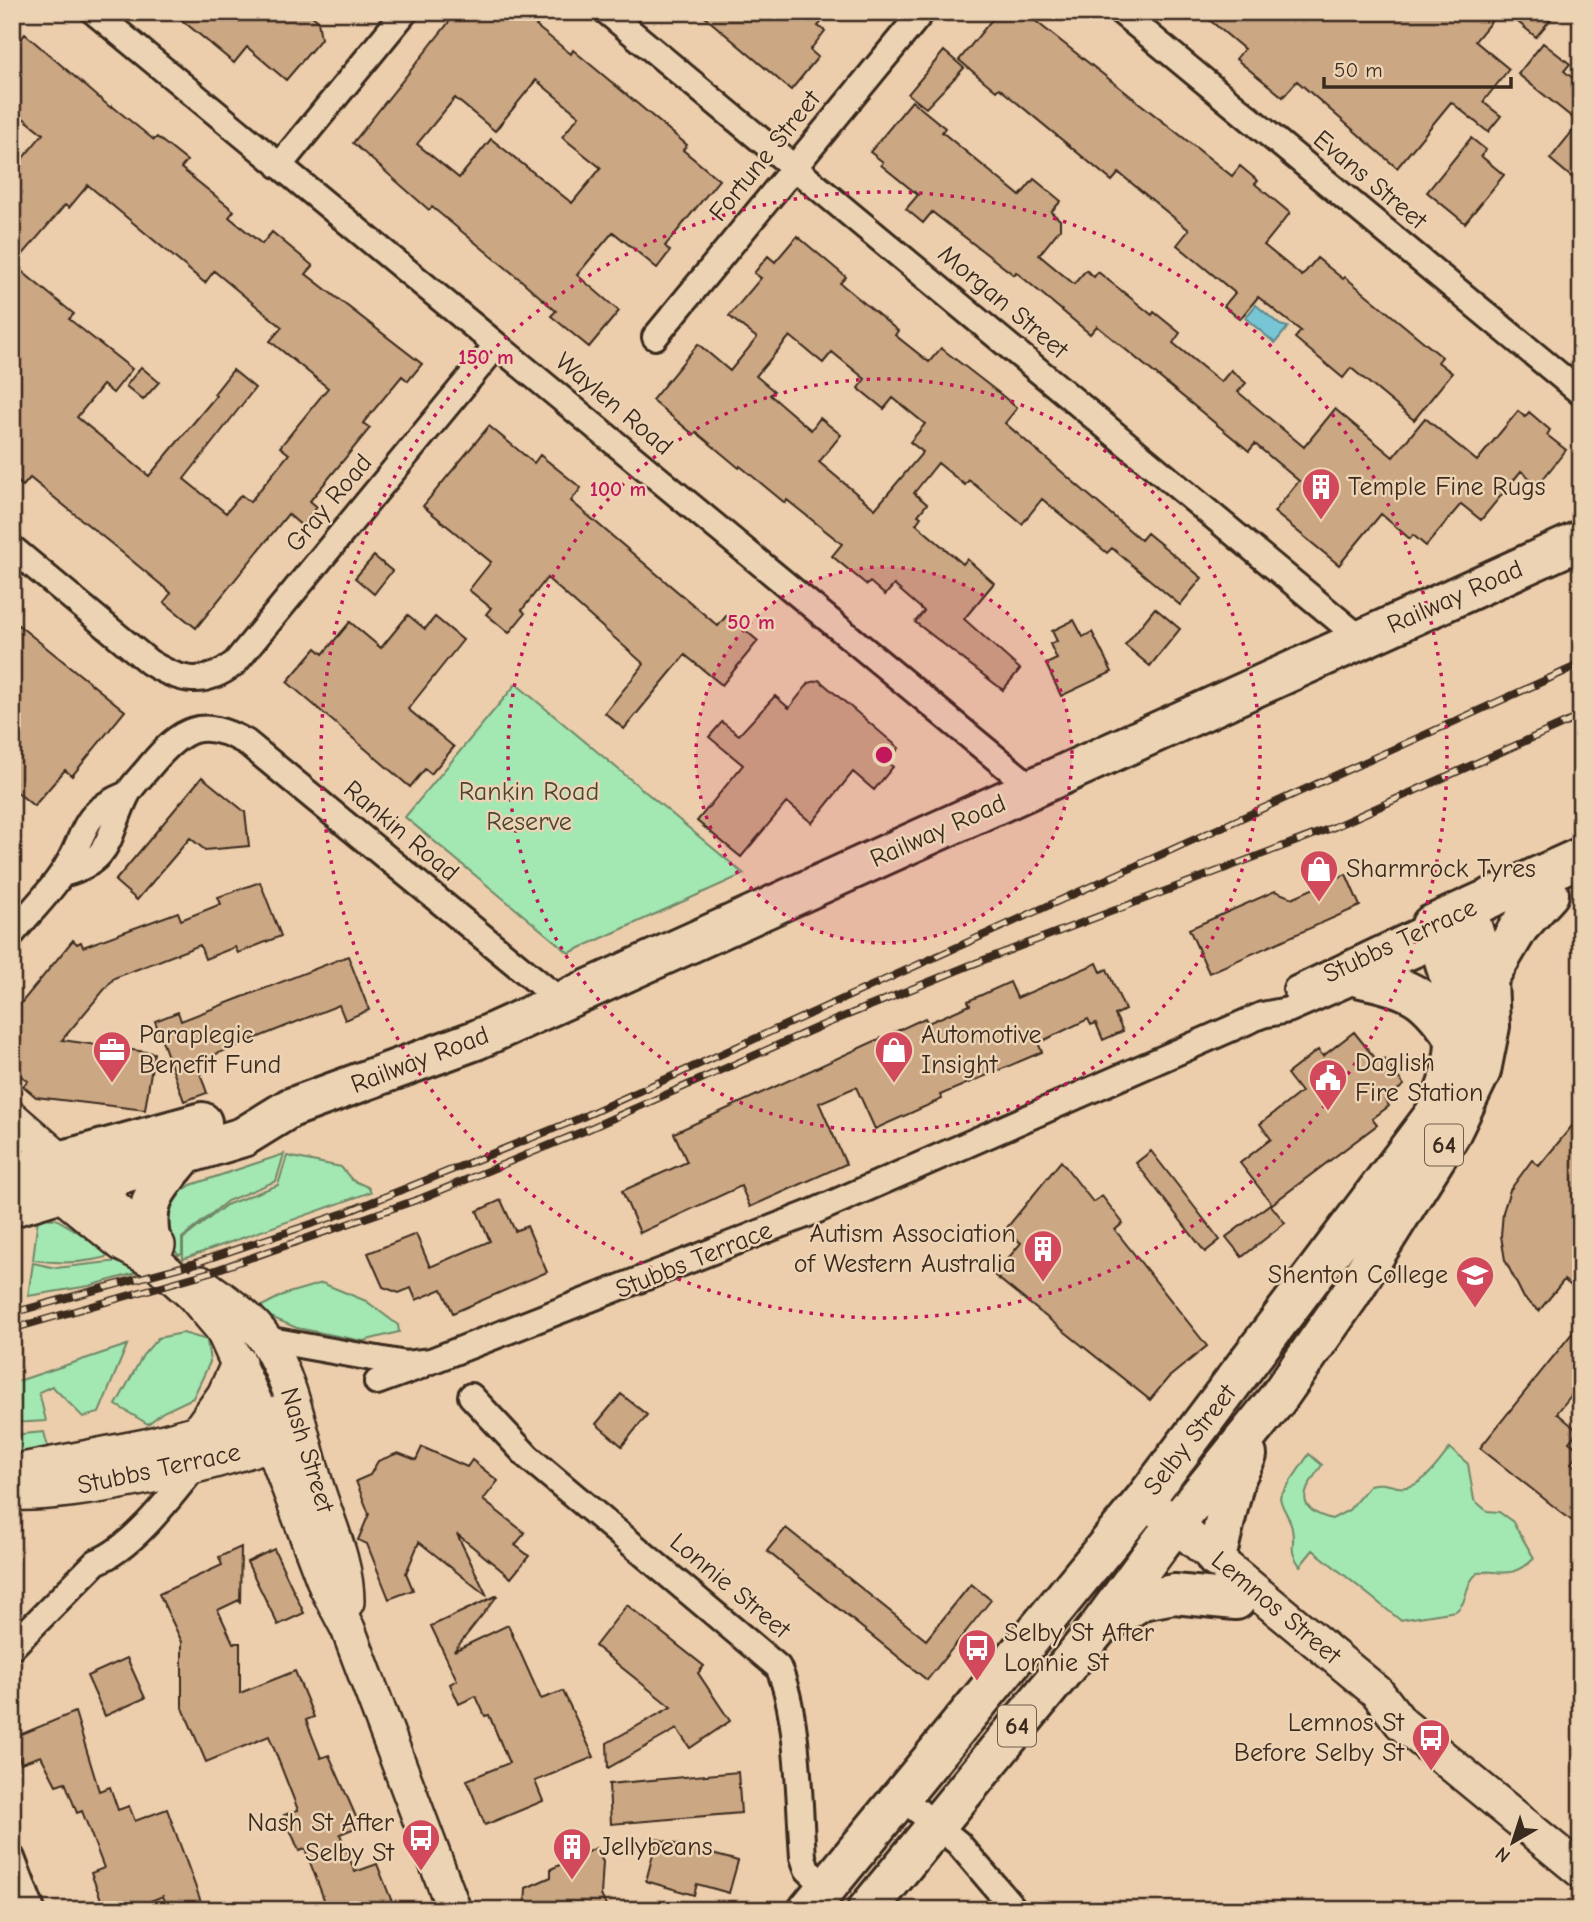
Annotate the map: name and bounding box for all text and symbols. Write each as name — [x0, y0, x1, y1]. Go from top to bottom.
scale bar — [1324, 46, 1511, 90]
text: 50 m — [1334, 58, 1383, 82]
street label: Fortune Street — [703, 83, 828, 227]
street label: Evans Street — [1307, 124, 1434, 237]
street label: Morgan Street — [932, 239, 1075, 366]
text: 150 m — [458, 345, 514, 369]
street label: Waylen Road — [549, 346, 679, 462]
street label: Gray Road — [279, 448, 379, 558]
building icon: Temple Fine Rugs — [1300, 466, 1342, 521]
place label: Temple Fine Rugs — [1348, 472, 1546, 502]
text: 100 m — [590, 477, 646, 501]
street label: Railway Road — [1383, 554, 1527, 640]
text: 50 m — [727, 610, 775, 634]
centre of rings — [872, 743, 896, 767]
street label: Rankin Road — [337, 774, 465, 888]
park label: Rankin Road Reserve — [459, 777, 599, 837]
street label: Railway Road — [866, 788, 1010, 874]
shop icon: Sharmrock Tyres — [1298, 848, 1340, 903]
place label: Sharmrock Tyres — [1346, 854, 1536, 884]
street label: Stubbs Terrace — [1319, 892, 1481, 990]
place label: Paraplegic Benefit Fund — [139, 1020, 281, 1080]
street label: Railway Road — [347, 1020, 493, 1100]
place label: Automotive Insight — [921, 1020, 1042, 1080]
office icon: Paraplegic Benefit Fund — [91, 1029, 133, 1084]
shop icon: Automotive Insight — [873, 1029, 915, 1084]
place label: Daglish Fire Station — [1355, 1048, 1483, 1108]
public building icon: Daglish Fire Station — [1307, 1057, 1349, 1112]
road number: 64 — [1425, 1125, 1463, 1166]
street label: Stubbs Terrace — [611, 1215, 777, 1305]
place label: Autism Association of Western Australia — [794, 1219, 1016, 1279]
building icon: Autism Association of Western Australia — [1022, 1228, 1064, 1283]
school or university icon: Shenton College — [1454, 1254, 1496, 1309]
place label: Shenton College — [1268, 1260, 1448, 1290]
street label: Selby Street — [1137, 1377, 1243, 1501]
street label: Nash Street — [274, 1384, 341, 1518]
street label: Stubbs Terrace — [75, 1437, 243, 1501]
street label: Lonnie Street — [664, 1527, 797, 1646]
street label: Lemnos Street — [1205, 1545, 1348, 1672]
place label: Selby St After Lonnie St — [1004, 1618, 1155, 1678]
bus stop icon: Selby St After Lonnie St — [956, 1627, 998, 1682]
road number: 64 — [998, 1706, 1036, 1746]
place label: Lemnos St Before Selby St — [1234, 1708, 1406, 1768]
bus stop icon: Lemnos St Before Selby St — [1410, 1717, 1452, 1772]
north arrow — [1478, 1806, 1548, 1876]
place label: Nash St After Selby St — [247, 1808, 396, 1868]
bus stop icon: Nash St After Selby St — [400, 1817, 442, 1872]
building icon: Jellybeans — [551, 1826, 593, 1881]
place label: Jellybeans — [599, 1832, 712, 1862]
text: N — [1491, 1842, 1515, 1867]

